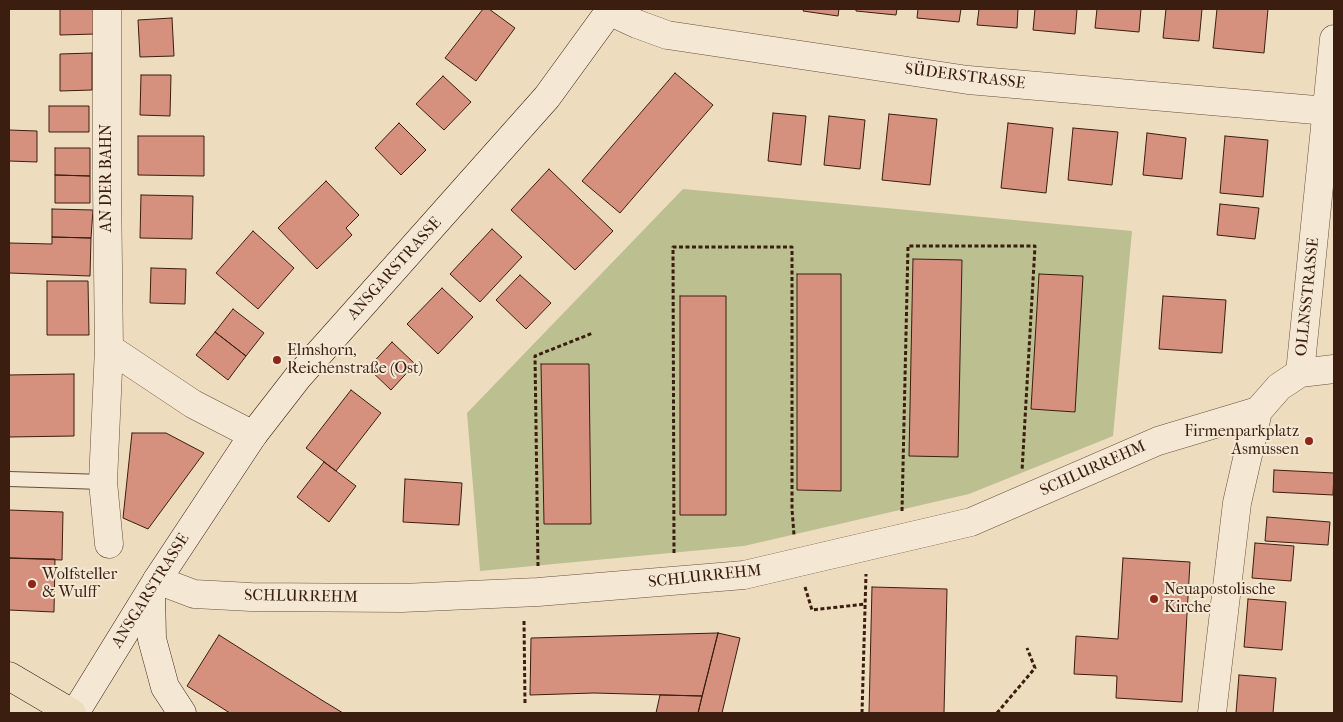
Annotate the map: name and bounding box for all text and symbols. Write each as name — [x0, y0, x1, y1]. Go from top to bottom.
street label: SÜDERSTRASSE — [904, 60, 1026, 94]
street label: AN DER BAHN — [97, 124, 117, 232]
street label: ANSGARSTRASSE — [344, 214, 446, 324]
street label: OLLNSSTRASSE — [1292, 237, 1324, 357]
place label: Elmshorn, Reichenstraße (Ost) — [287, 341, 423, 379]
marker: Elmshorn, Reichenstraße (Ost) — [271, 354, 283, 366]
place label: Firmenparkplatz Asmussen — [1184, 422, 1299, 460]
marker: Firmenparkplatz Asmussen — [1303, 435, 1315, 447]
street label: SCHLURREHM — [1037, 437, 1149, 501]
street label: ANSGARSTRASSE — [108, 530, 194, 652]
street label: SCHLURREHM — [647, 562, 763, 592]
place label: Wolfsteller & Wulff — [42, 565, 117, 603]
marker: Wolfsteller & Wulff — [26, 578, 38, 590]
place label: Neuapostolische Kirche — [1164, 580, 1275, 618]
street label: SCHLURREHM — [244, 586, 358, 608]
marker: Neuapostolische Kirche — [1148, 593, 1160, 605]

